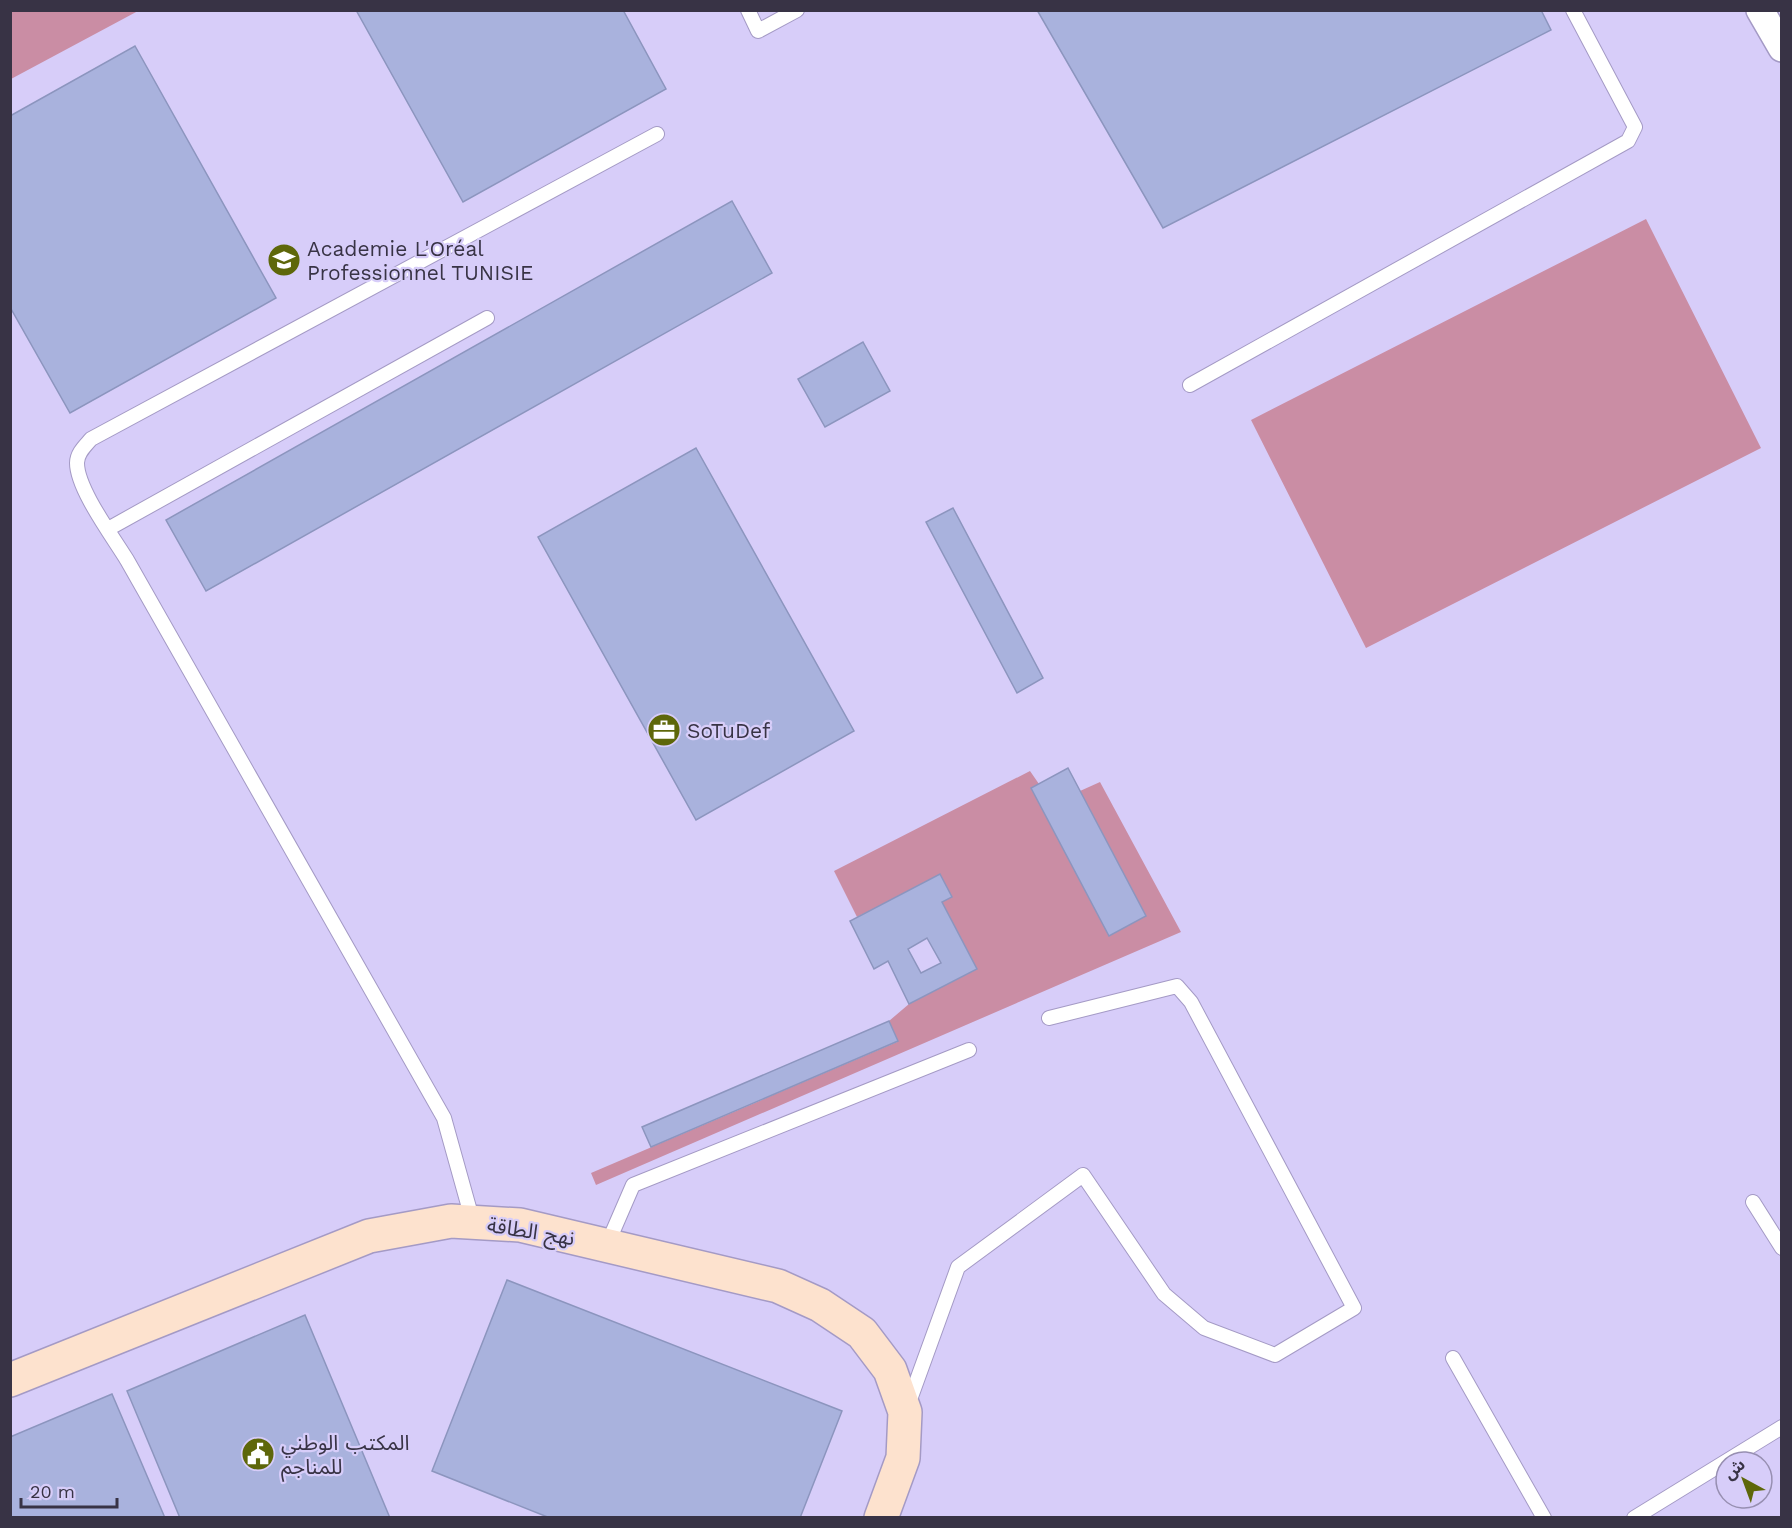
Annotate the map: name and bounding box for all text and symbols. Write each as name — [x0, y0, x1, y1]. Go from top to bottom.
place label: Academie L'Oréal Professionnel TUNISIE — [307, 236, 534, 285]
school or university icon: Academie L'Oréal Professionnel TUNISIE — [266, 242, 302, 278]
office icon: SoTuDef — [646, 712, 682, 748]
place label: SoTuDef — [687, 718, 770, 743]
street label: نهج الطاقة — [485, 1212, 576, 1253]
place label: المكتب الوطني للمناجم — [281, 1430, 409, 1482]
public building icon: المكتب الوطني للمناجم — [240, 1436, 276, 1472]
north arrow — [1714, 1450, 1774, 1510]
text: ش — [1720, 1455, 1749, 1483]
scale bar — [21, 1471, 117, 1509]
text: 20 m — [30, 1481, 75, 1502]

